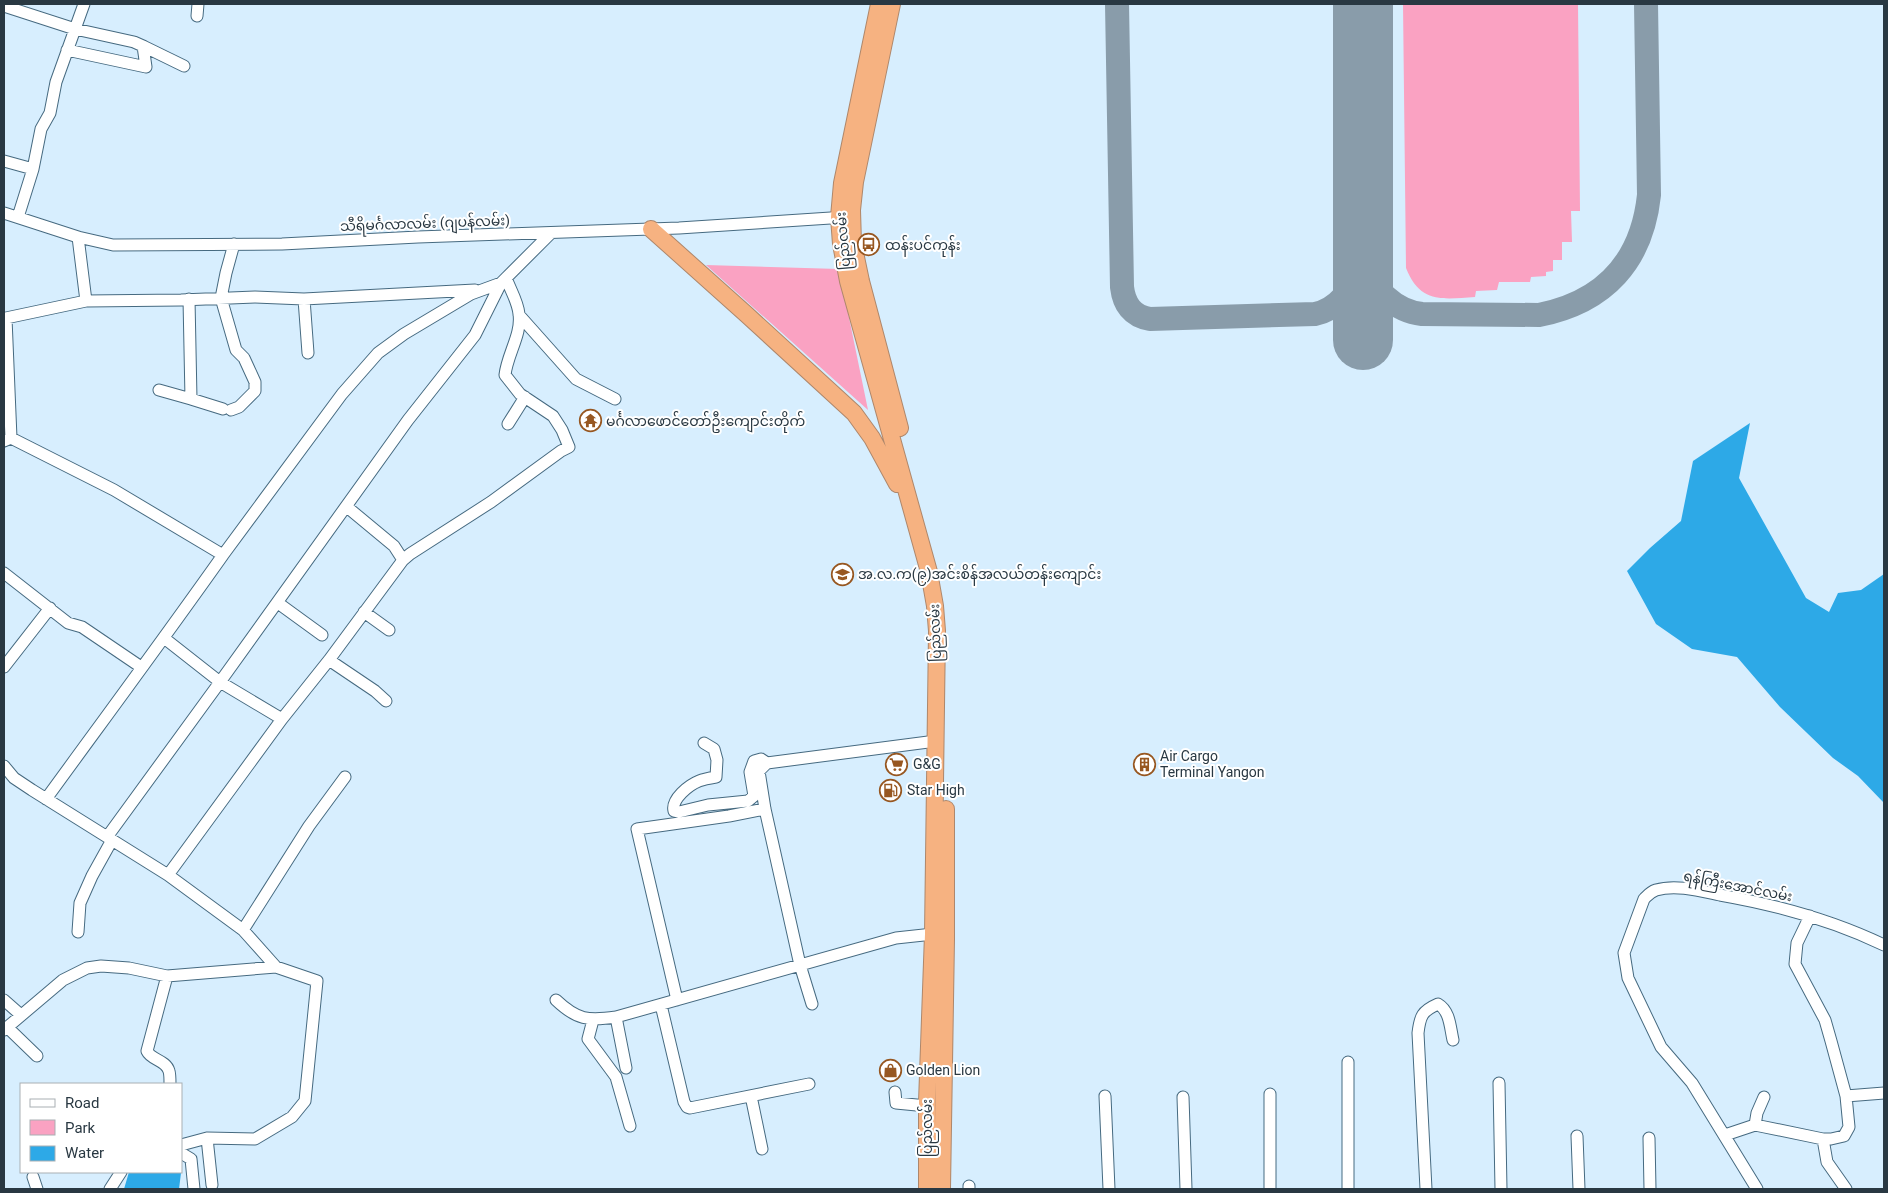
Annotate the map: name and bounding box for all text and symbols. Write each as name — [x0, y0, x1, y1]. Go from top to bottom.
street label: သီရိမင်္ဂလာလမ်း (ဂျပန်လမ်း) — [340, 210, 510, 238]
street label: ပြည်လမ်း — [830, 211, 857, 271]
bus stop icon: ထန်းပင်ကုန်း — [857, 233, 881, 257]
place label: ထန်းပင်ကုန်း — [885, 235, 961, 257]
temple icon: မင်္ဂလာဖောင်တော်ဦးကျောင်းတိုက် — [578, 409, 602, 433]
place label: မင်္ဂလာဖောင်တော်ဦးကျောင်းတိုက် — [606, 411, 805, 433]
school or university icon: အ.လ.က(၉)အင်းစိန်အလယ်တန်းကျောင်း — [830, 562, 854, 586]
place label: အ.လ.က(၉)အင်းစိန်အလယ်တန်းကျောင်း — [858, 564, 1101, 586]
street label: ပြည်လမ်း — [924, 603, 948, 662]
place label: Air Cargo Terminal Yangon — [1160, 748, 1265, 780]
supermarket icon: G&G — [885, 752, 909, 776]
building icon: Air Cargo Terminal Yangon — [1132, 752, 1156, 776]
place label: G&G — [913, 756, 941, 772]
fuel station icon: Star High — [879, 778, 903, 802]
place label: Star High — [907, 782, 965, 798]
street label: ရန်ကြီးအောင်လမ်း — [1681, 866, 1794, 908]
shop icon: Golden Lion — [878, 1058, 902, 1082]
place label: Golden Lion — [906, 1062, 980, 1078]
legend — [20, 1083, 182, 1173]
text: Road — [65, 1094, 99, 1112]
street label: ပြည်လမ်း — [917, 1099, 939, 1157]
text: Park — [65, 1119, 96, 1137]
text: Water — [65, 1144, 104, 1162]

